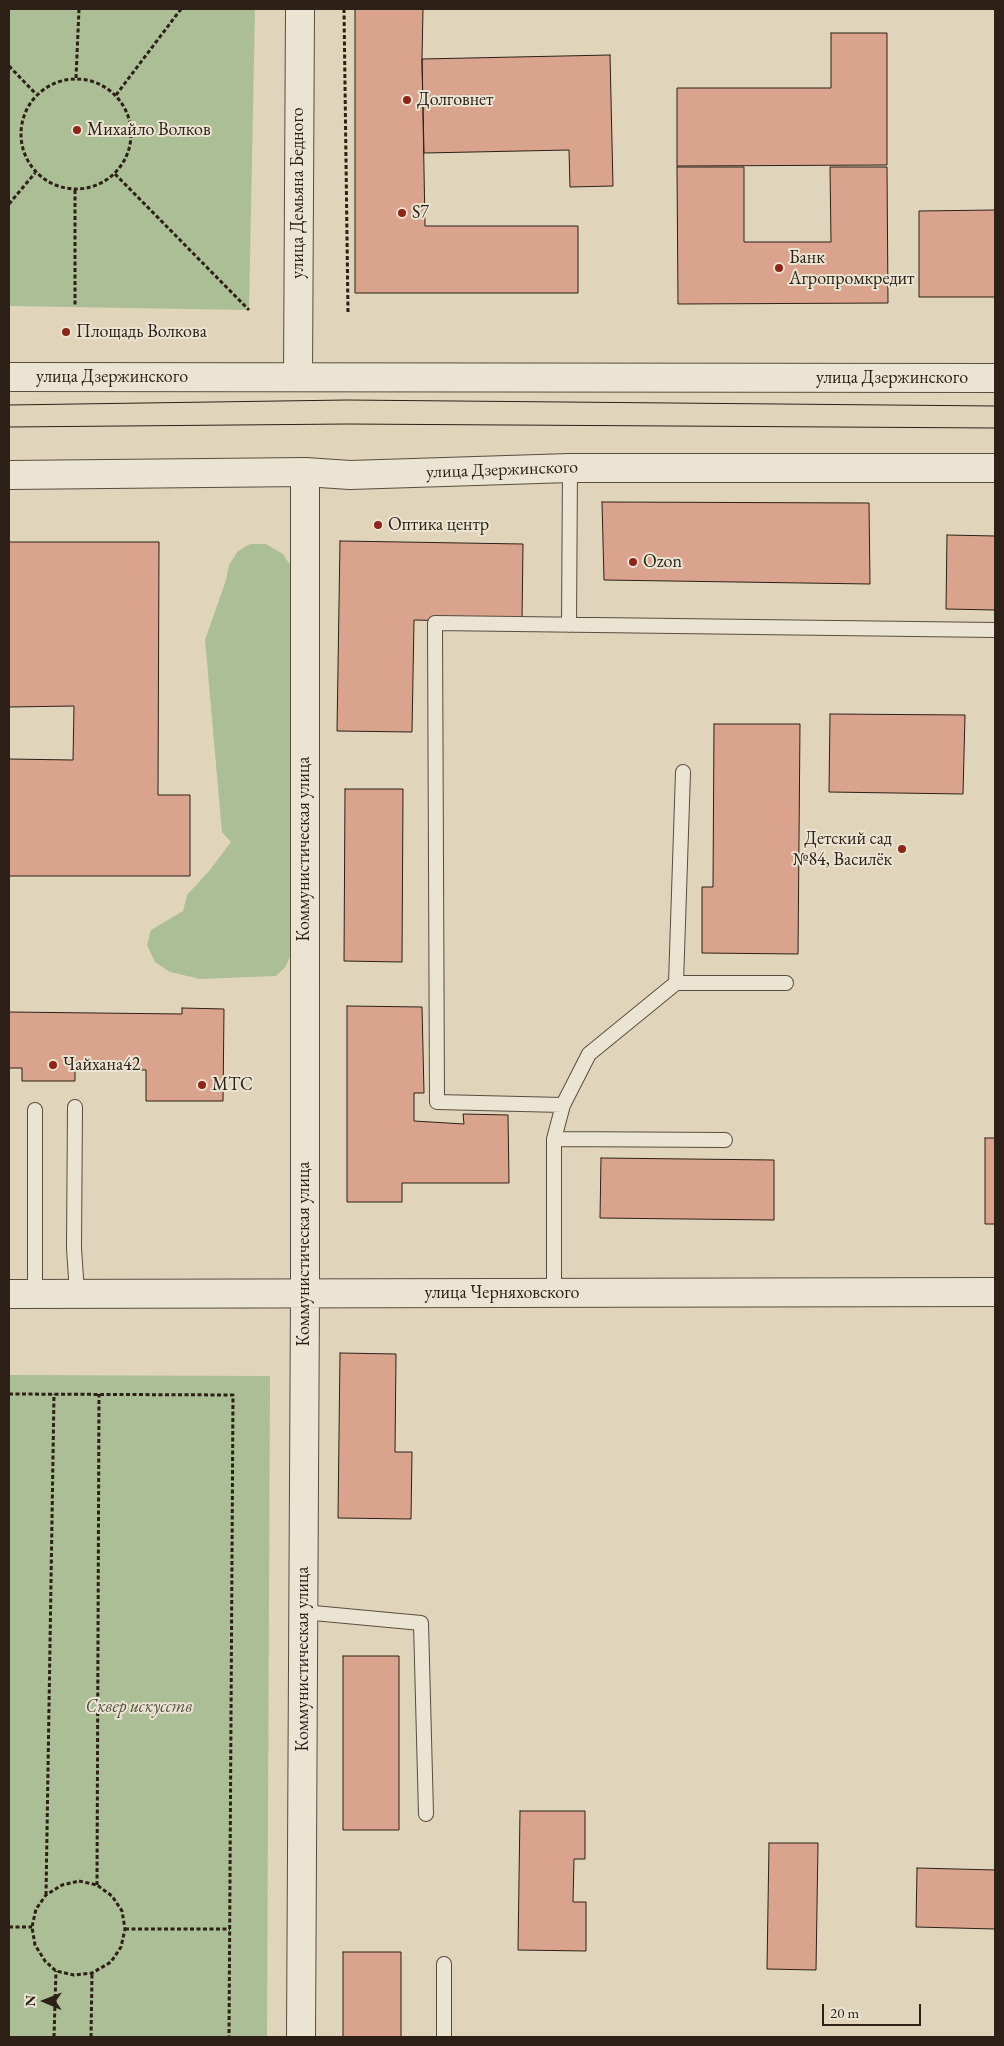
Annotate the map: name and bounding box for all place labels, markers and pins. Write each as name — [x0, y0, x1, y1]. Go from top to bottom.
place label: Долговнет — [417, 89, 493, 111]
marker: Долговнет — [401, 94, 413, 106]
place label: Михайло Волков — [87, 119, 211, 141]
marker: Михайло Волков — [71, 124, 83, 136]
place label: S7 — [412, 202, 429, 224]
marker: S7 — [396, 207, 408, 219]
place label: Банк Агропромкредит — [789, 247, 914, 290]
marker: Банк Агропромкредит — [773, 262, 785, 274]
place label: Площадь Волкова — [76, 321, 207, 343]
marker: Площадь Волкова — [60, 326, 72, 338]
place label: Оптика центр — [388, 514, 489, 536]
marker: Оптика центр — [372, 519, 384, 531]
place label: Ozon — [643, 551, 682, 573]
marker: Ozon — [627, 556, 639, 568]
place label: Детский сад №84, Василёк — [793, 828, 892, 871]
marker: Детский сад №84, Василёк — [896, 843, 908, 855]
place label: Чайхана42 — [63, 1054, 140, 1076]
marker: Чайхана42 — [47, 1059, 59, 1071]
place label: МТС — [212, 1074, 253, 1096]
marker: МТС — [196, 1079, 208, 1091]

